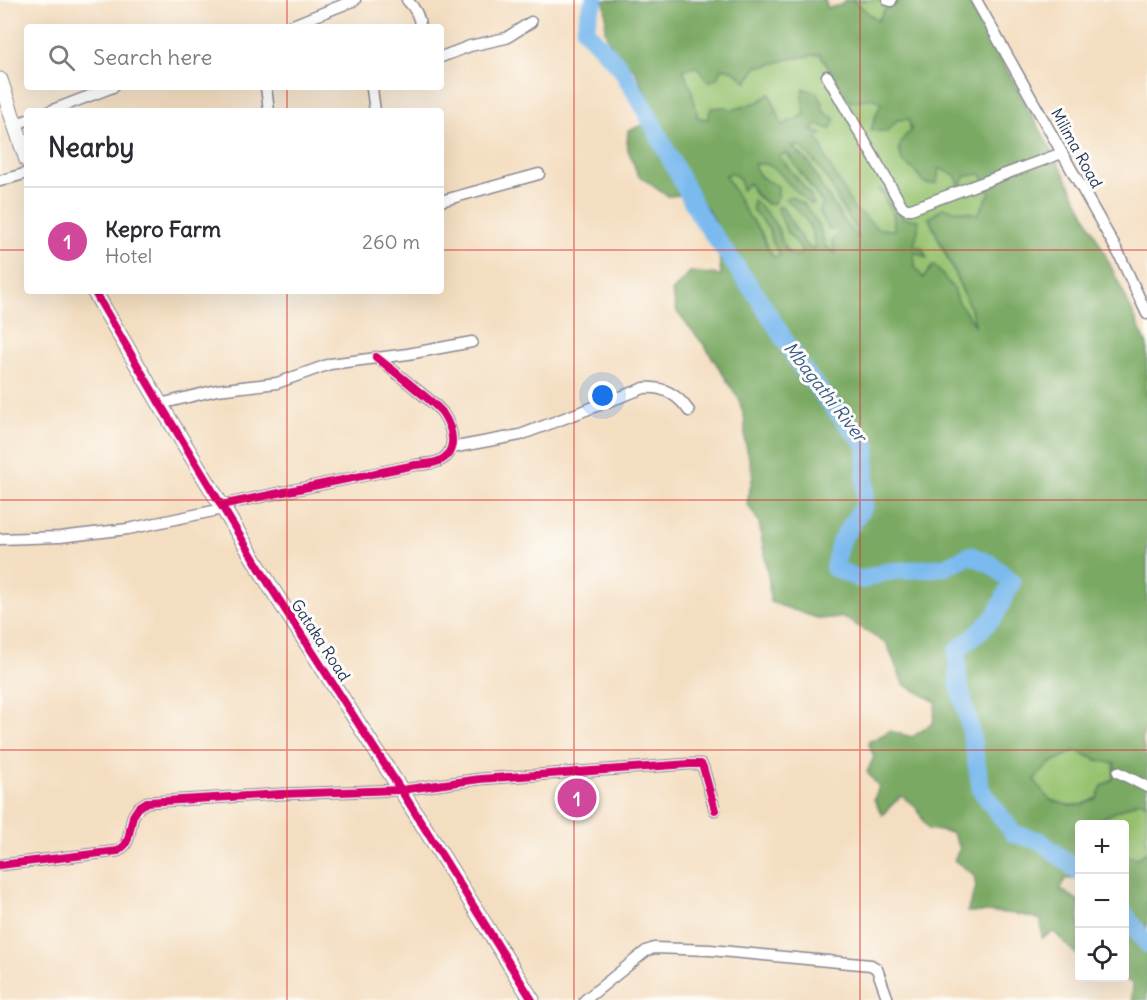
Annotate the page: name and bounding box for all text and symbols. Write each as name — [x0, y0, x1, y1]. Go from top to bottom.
search box — [24, 24, 444, 90]
icon: search — [45, 41, 78, 74]
text: Search here — [93, 43, 212, 71]
street label: Milima Road — [1047, 105, 1107, 191]
text: Nearby — [48, 131, 134, 164]
text: Kepro Farm — [105, 215, 221, 243]
text: 1 — [64, 229, 71, 254]
text: 260 m — [362, 229, 420, 254]
text: Hotel — [105, 243, 152, 268]
water label: Mbagathi River — [779, 337, 873, 449]
your location — [588, 381, 617, 410]
street label: Gataka Road — [287, 595, 355, 685]
pin: 1 — [558, 776, 596, 820]
map controls — [1075, 820, 1129, 982]
button: + — [1075, 820, 1129, 874]
button: − — [1075, 874, 1129, 928]
button: locate — [1075, 928, 1129, 982]

